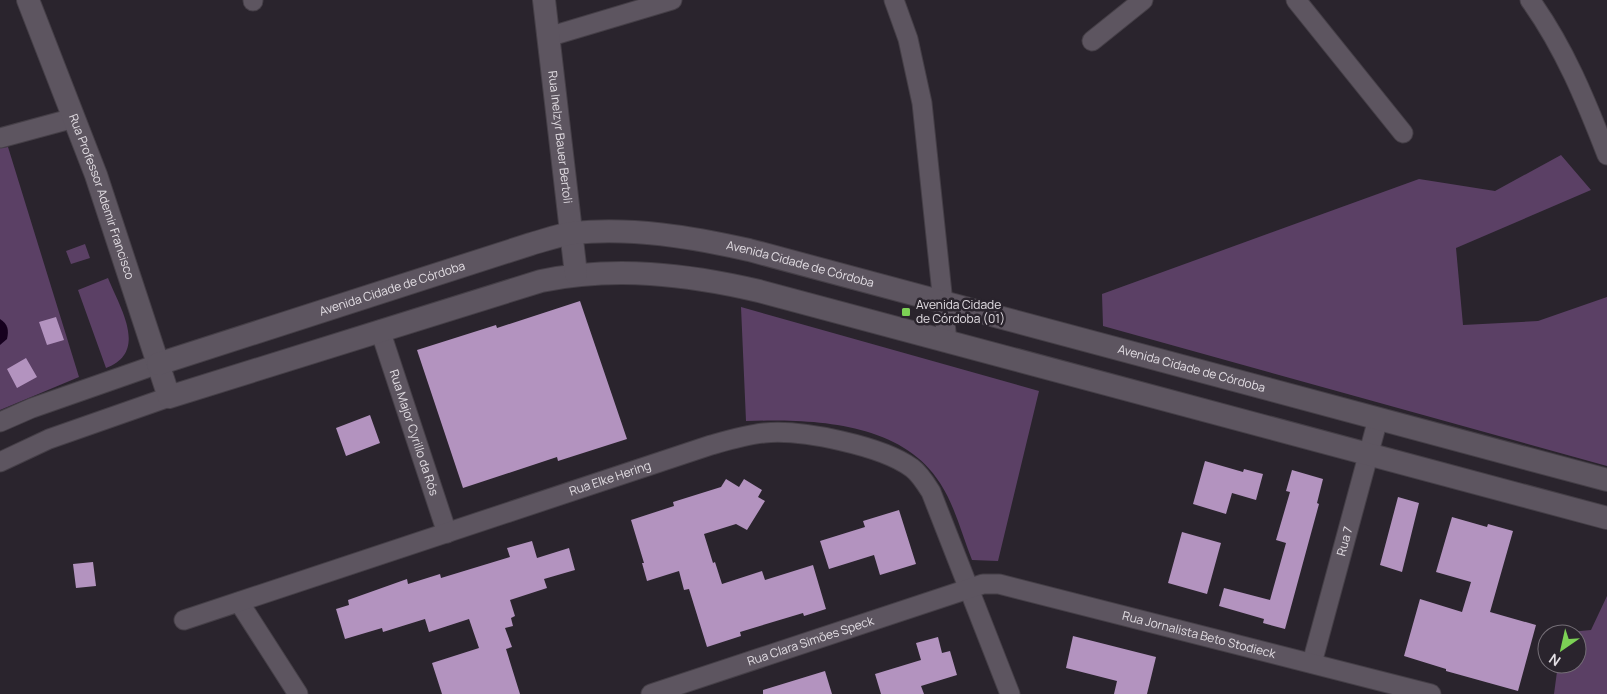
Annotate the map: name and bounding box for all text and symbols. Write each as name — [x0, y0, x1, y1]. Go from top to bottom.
street label: Rua Inelzyr Bauer Bertoli — [544, 70, 577, 204]
street label: Rua Professor Ademir Francisco — [65, 111, 139, 281]
street label: Avenida Cidade de Córdoba — [725, 236, 876, 291]
street label: Avenida Cidade de Córdoba — [317, 257, 467, 320]
place label: Avenida Cidade de Córdoba (01) — [916, 296, 1005, 327]
marker: Avenida Cidade de Córdoba (01) — [900, 306, 912, 318]
street label: Avenida Cidade de Córdoba — [1116, 340, 1267, 396]
street label: Rua Major Cyrillo da Rós — [386, 367, 443, 498]
street label: Rua Elke Hering — [567, 457, 653, 500]
street label: Rua 7 — [1332, 525, 1357, 558]
street label: Rua Jornalista Beto Stodieck — [1121, 607, 1278, 662]
street label: Rua Clara Simões Speck — [745, 611, 877, 670]
north arrow — [1537, 624, 1587, 674]
text: N — [1545, 650, 1564, 671]

